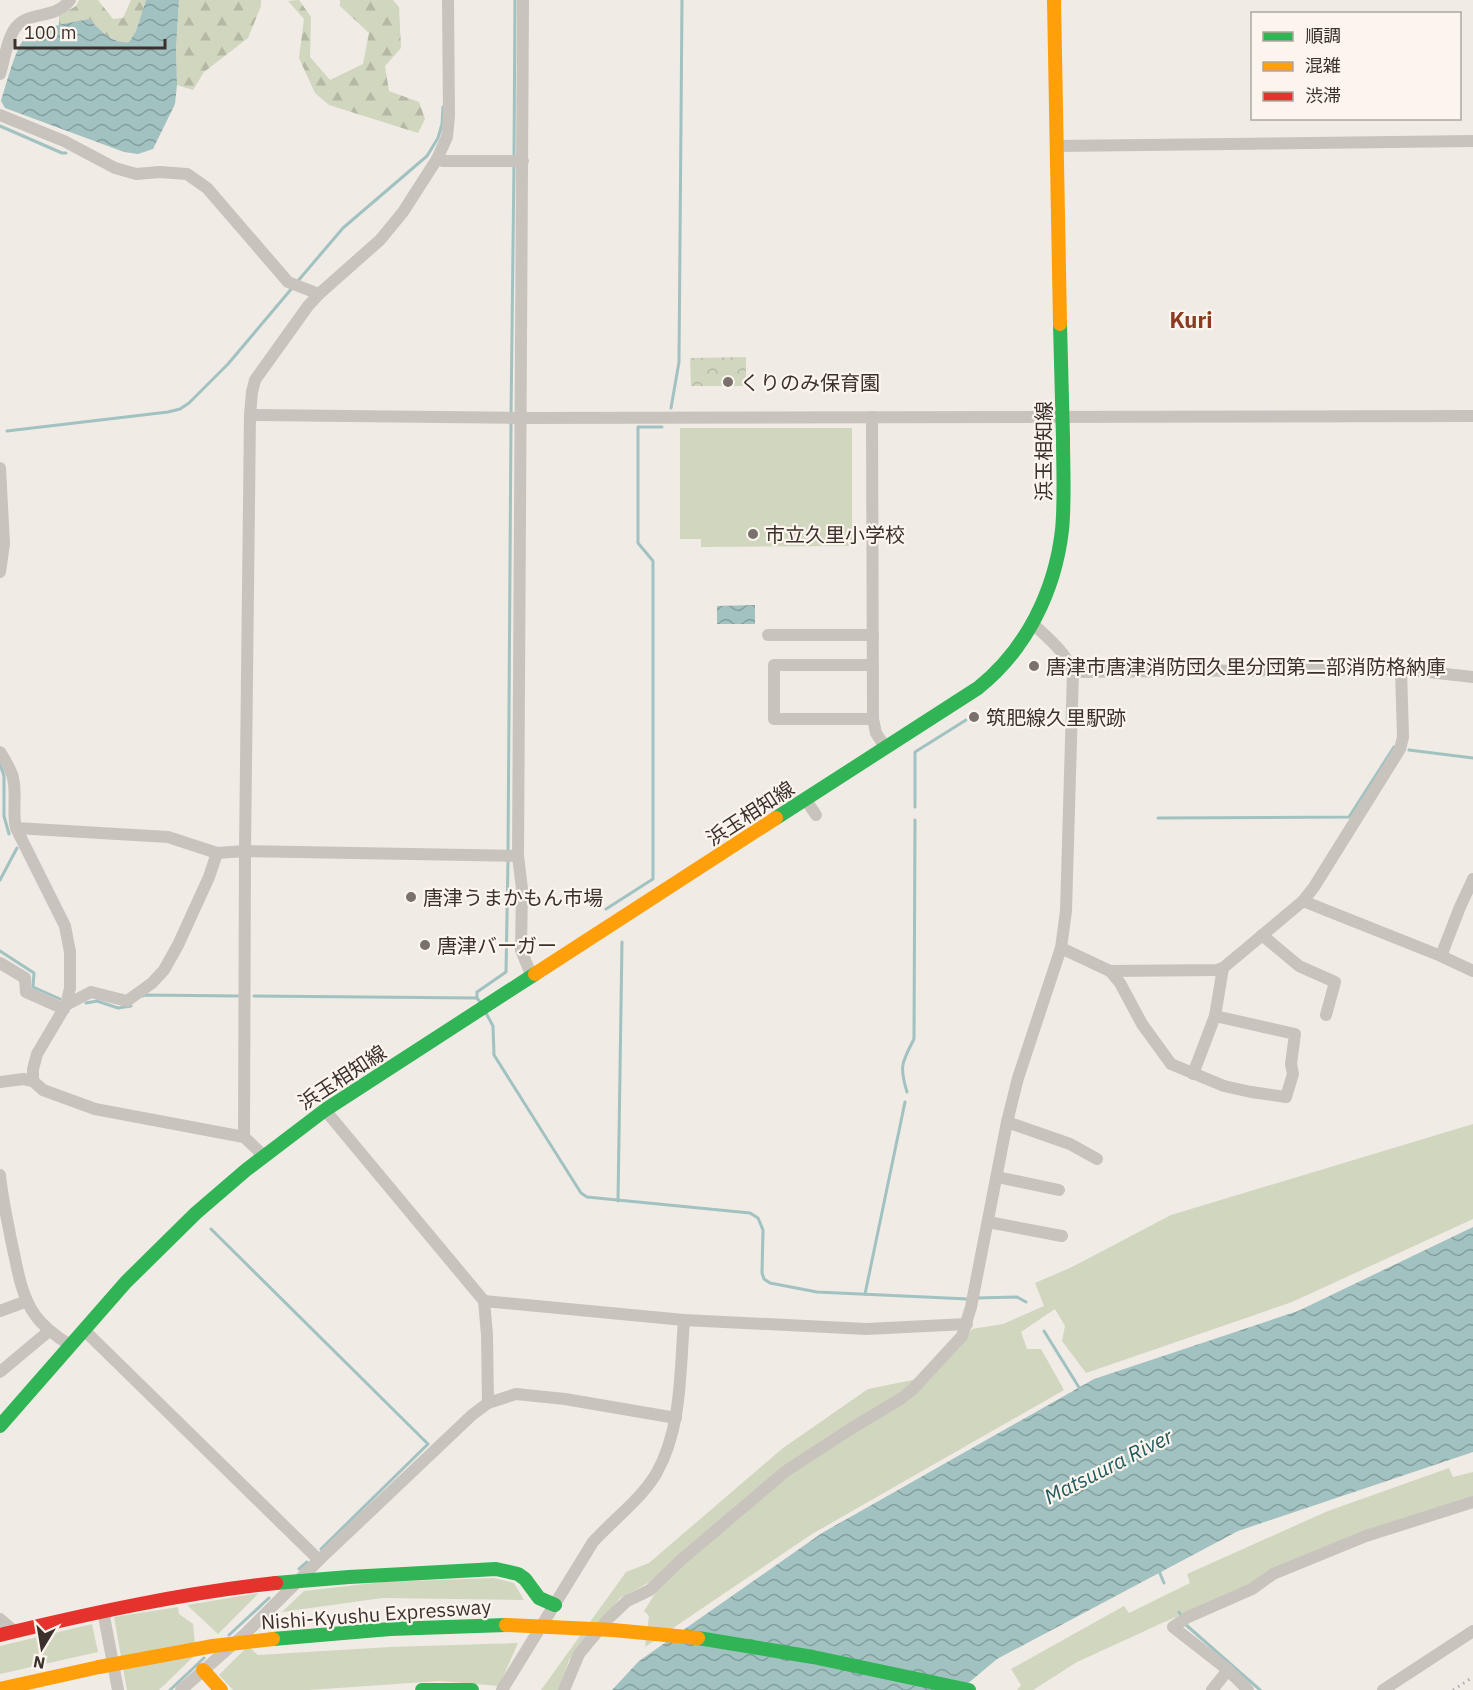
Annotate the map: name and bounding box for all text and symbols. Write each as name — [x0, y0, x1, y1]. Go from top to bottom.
scale bar — [15, 12, 165, 50]
legend — [1251, 12, 1461, 120]
text: 100 m — [24, 21, 76, 44]
text: 順調 — [1305, 24, 1341, 47]
text: 混雑 — [1305, 54, 1341, 77]
text: 渋滞 — [1305, 84, 1341, 107]
district label: Kuri — [1169, 305, 1213, 334]
place label: くりのみ保育園 — [740, 369, 880, 396]
marker: くりのみ保育園 — [721, 375, 735, 389]
street label: 浜玉相知線 — [1030, 401, 1057, 501]
place label: 市立久里小学校 — [765, 521, 905, 548]
marker: 市立久里小学校 — [746, 527, 760, 541]
place label: 唐津市唐津消防団久里分団第二部消防格納庫 — [1046, 653, 1446, 680]
marker: 唐津市唐津消防団久里分団第二部消防格納庫 — [1027, 659, 1041, 673]
place label: 筑肥線久里駅跡 — [986, 704, 1126, 731]
marker: 筑肥線久里駅跡 — [967, 710, 981, 724]
street label: 浜玉相知線 — [701, 774, 799, 852]
place label: 唐津うまかもん市場 — [423, 884, 603, 911]
marker: 唐津うまかもん市場 — [404, 890, 418, 904]
place label: 唐津バーガー — [437, 932, 557, 959]
marker: 唐津バーガー — [418, 938, 432, 952]
street label: 浜玉相知線 — [293, 1038, 391, 1116]
water label: Matsuura River — [1039, 1421, 1178, 1510]
street label: Nishi-Kyushu Expressway — [260, 1592, 492, 1636]
north arrow — [12, 1618, 72, 1678]
text: N — [32, 1652, 47, 1674]

